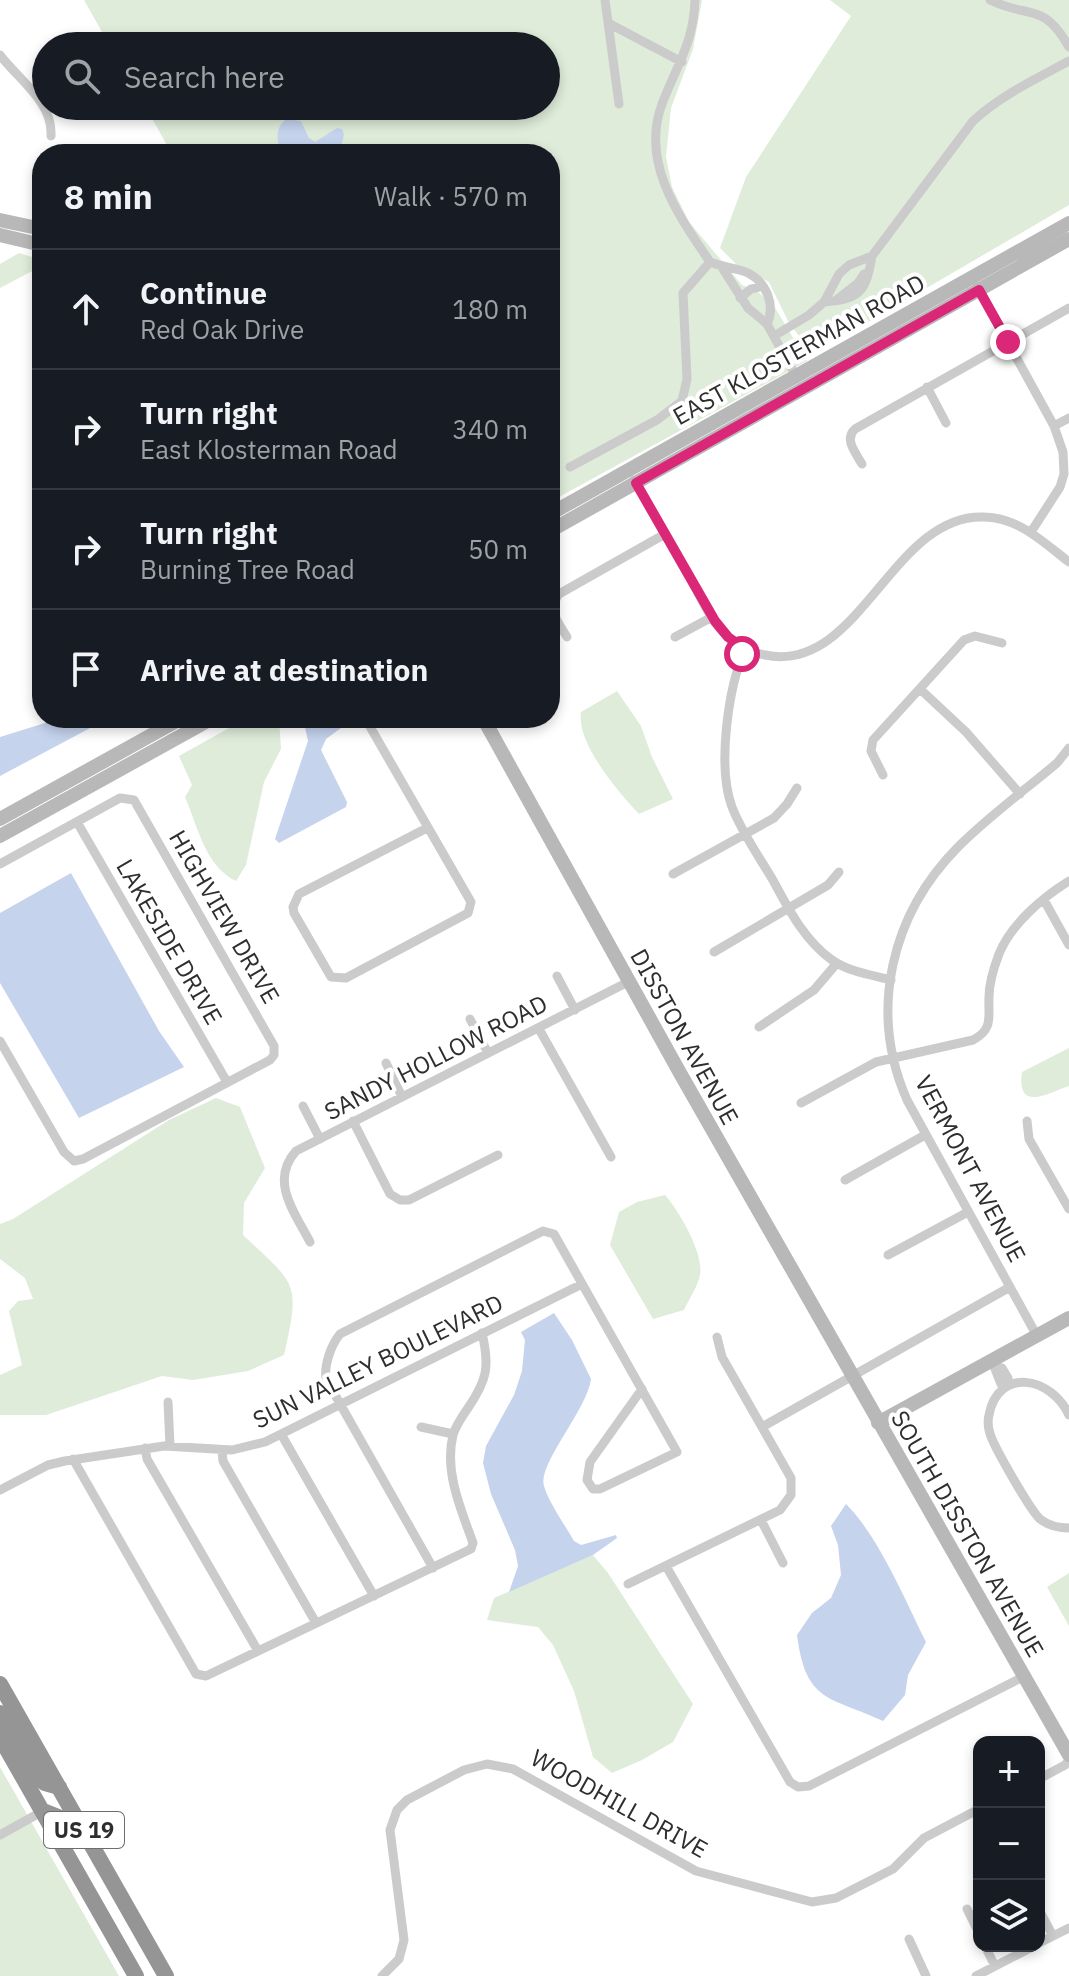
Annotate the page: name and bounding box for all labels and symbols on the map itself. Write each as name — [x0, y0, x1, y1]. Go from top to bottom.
street label: EAST KLOSTERMAN ROAD — [667, 266, 930, 432]
route end — [990, 324, 1026, 360]
route start — [724, 636, 760, 672]
street label: HIGHVIEW DRIVE — [162, 824, 288, 1009]
street label: LAKESIDE DRIVE — [109, 853, 230, 1030]
street label: DISSTON AVENUE — [623, 943, 746, 1130]
street label: SANDY HOLLOW ROAD — [319, 987, 552, 1127]
street label: VERMONT AVENUE — [908, 1070, 1034, 1267]
street label: SUN VALLEY BOULEVARD — [247, 1287, 508, 1436]
street label: SOUTH DISSTON AVENUE — [884, 1404, 1052, 1663]
street label: WOODHILL DRIVE — [525, 1741, 714, 1865]
road number: US 19 — [44, 1812, 124, 1848]

